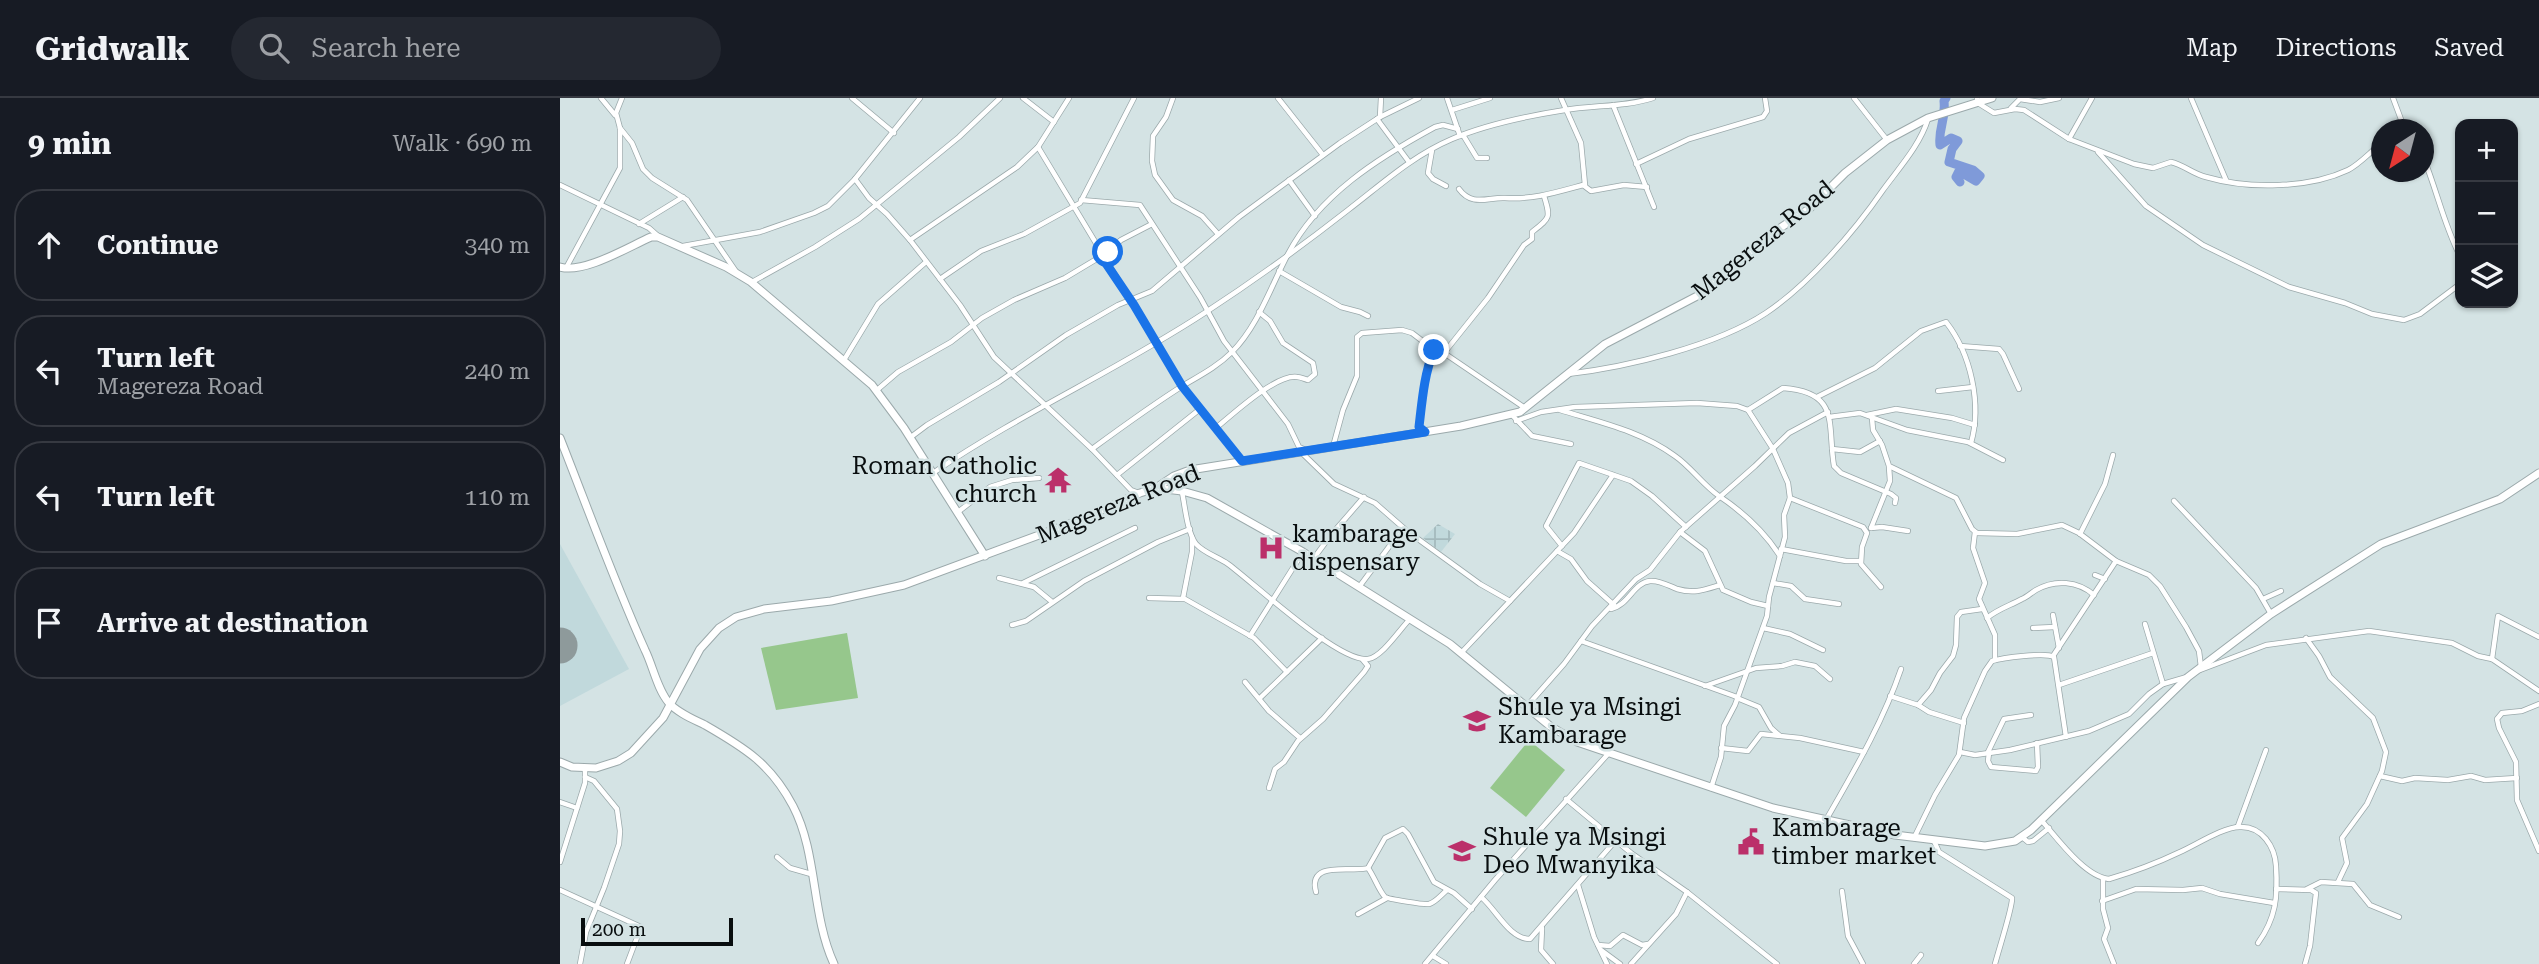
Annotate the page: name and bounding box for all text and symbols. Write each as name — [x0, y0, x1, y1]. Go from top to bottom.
search box — [231, 17, 721, 80]
text: Gridwalk — [35, 29, 189, 68]
icon: search — [255, 29, 293, 67]
text: Search here — [311, 33, 460, 63]
text: Map — [2186, 34, 2238, 62]
text: Directions — [2276, 34, 2396, 62]
text: Saved — [2434, 34, 2504, 62]
north arrow — [2371, 119, 2434, 182]
map controls — [2455, 119, 2518, 308]
button: + — [2455, 119, 2518, 182]
text: 9 min — [28, 126, 111, 161]
text: Walk · 690 m — [393, 130, 532, 157]
street label: Magereza Road — [1687, 174, 1839, 306]
button: − — [2455, 182, 2518, 245]
icon: ahead — [30, 226, 68, 264]
text: Continue — [97, 230, 219, 260]
text: 340 m — [465, 232, 530, 259]
route start — [1092, 236, 1123, 267]
button: layers — [2455, 245, 2518, 308]
route end — [1418, 334, 1449, 365]
text: Turn left — [97, 343, 215, 373]
icon: left — [30, 352, 68, 390]
text: 240 m — [465, 358, 530, 385]
text: Magereza Road — [97, 373, 264, 400]
place label: Roman Catholic church — [852, 452, 1037, 508]
street label: Magereza Road — [1032, 458, 1204, 550]
temple icon: Roman Catholic church — [1043, 465, 1073, 495]
icon: left — [30, 478, 68, 516]
text: Turn left — [97, 482, 215, 512]
text: 110 m — [465, 484, 530, 511]
place label: kambarage dispensary — [1292, 520, 1420, 576]
hospital icon: kambarage dispensary — [1256, 533, 1286, 563]
icon: arrive — [30, 604, 68, 642]
text: Arrive at destination — [97, 608, 368, 638]
place label: Shule ya Msingi Kambarage — [1498, 693, 1682, 749]
school or university icon: Shule ya Msingi Kambarage — [1462, 706, 1492, 736]
place label: Kambarage timber market — [1772, 814, 1936, 870]
place label: Shule ya Msingi Deo Mwanyika — [1483, 823, 1667, 879]
public building icon: Kambarage timber market — [1736, 827, 1766, 857]
school or university icon: Shule ya Msingi Deo Mwanyika — [1447, 836, 1477, 866]
scale bar — [581, 915, 733, 947]
text: 200 m — [592, 918, 646, 941]

